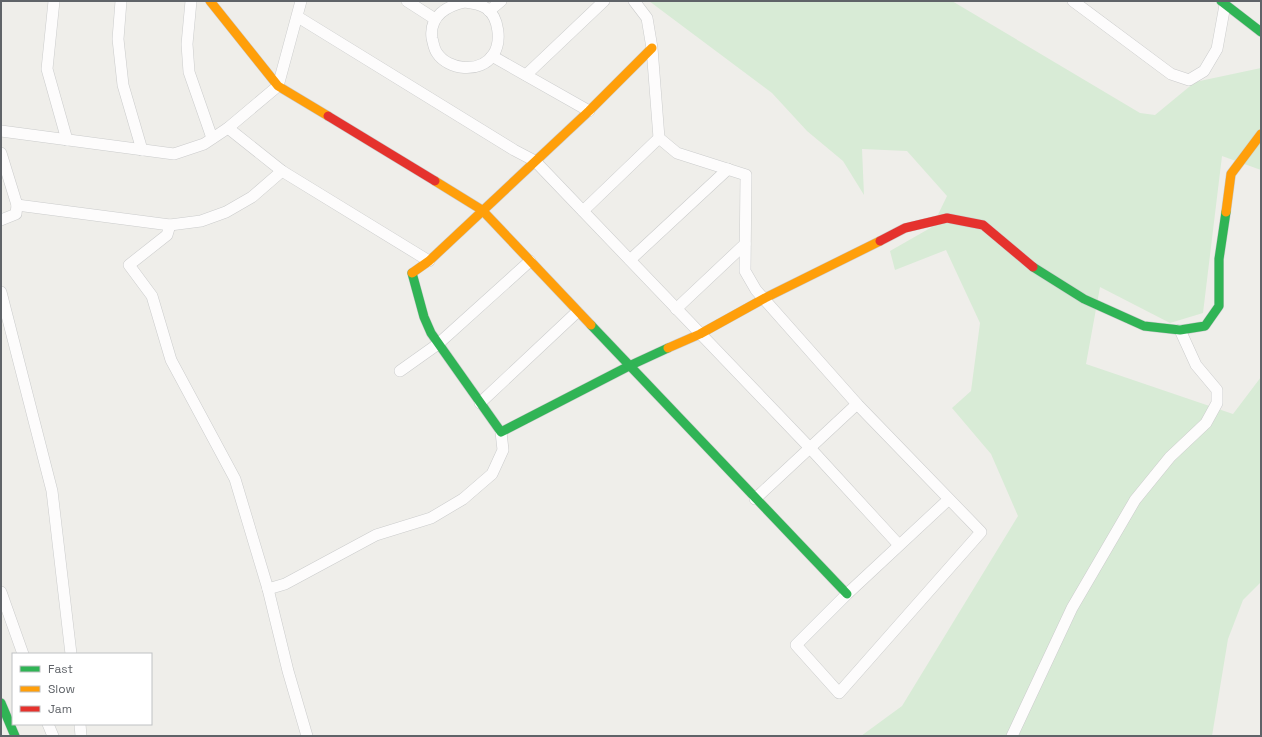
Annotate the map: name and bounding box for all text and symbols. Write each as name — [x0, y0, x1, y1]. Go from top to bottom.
legend — [12, 653, 152, 725]
text: Fast — [48, 661, 73, 677]
text: Slow — [48, 681, 75, 697]
text: Jam — [48, 701, 72, 717]

